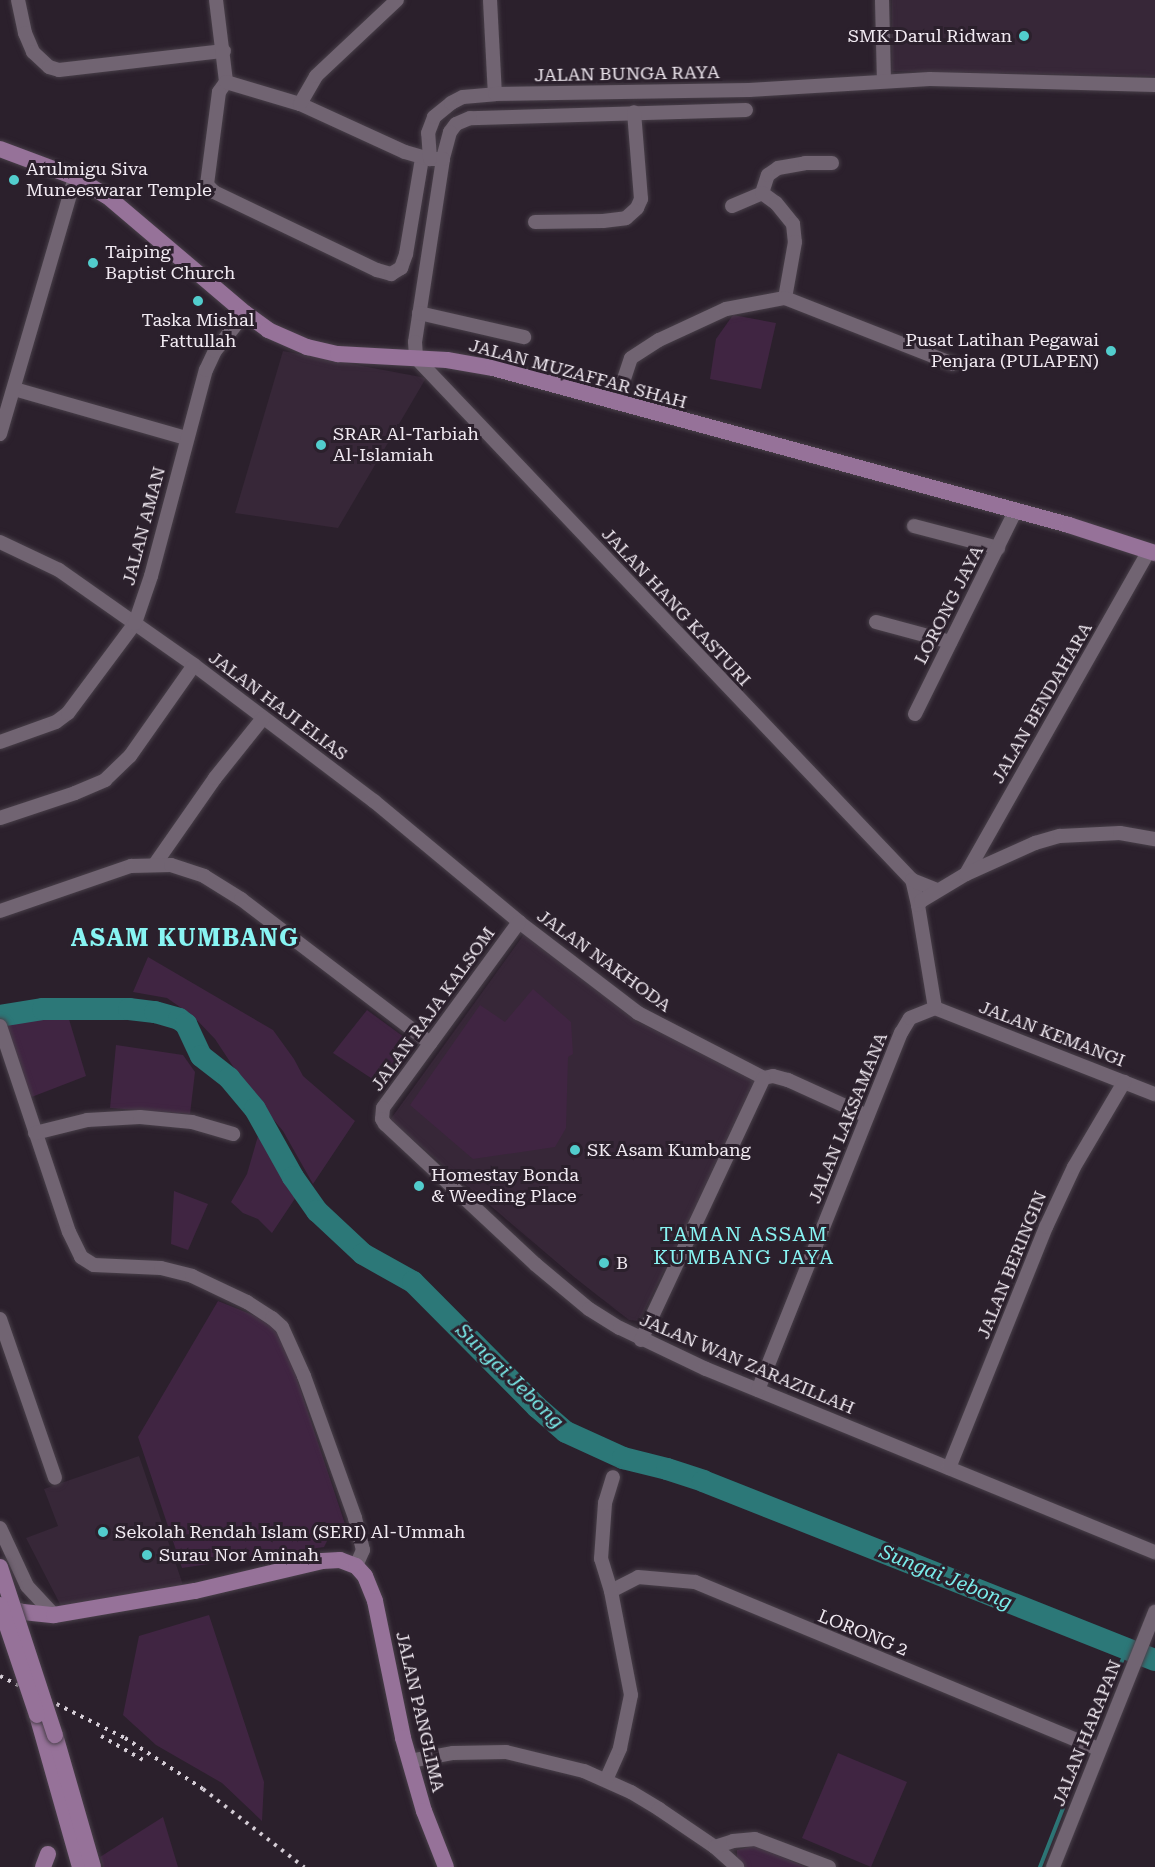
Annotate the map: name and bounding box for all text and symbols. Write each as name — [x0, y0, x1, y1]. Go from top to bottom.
place label: SMK Darul Ridwan — [848, 25, 1012, 47]
marker: SMK Darul Ridwan — [1017, 29, 1031, 43]
street label: JALAN BUNGA RAYA — [534, 62, 720, 86]
place label: Arulmigu Siva Muneeswarar Temple — [26, 159, 212, 201]
marker: Arulmigu Siva Muneeswarar Temple — [7, 173, 21, 187]
place label: Taiping Baptist Church — [105, 242, 235, 284]
marker: Taiping Baptist Church — [86, 256, 100, 270]
marker: Taska Mishal Fattullah — [191, 294, 205, 308]
place label: Taska Mishal Fattullah — [142, 310, 254, 352]
place label: Pusat Latihan Pegawai Penjara (PULAPEN) — [905, 330, 1099, 372]
street label: JALAN MUZAFFAR SHAH — [467, 334, 689, 414]
marker: Pusat Latihan Pegawai Penjara (PULAPEN) — [1104, 344, 1118, 358]
place label: SRAR Al-Tarbiah Al-Islamiah — [333, 424, 479, 466]
marker: SRAR Al-Tarbiah Al-Islamiah — [314, 438, 328, 452]
street label: JALAN AMAN — [118, 464, 170, 588]
street label: JALAN HANG KASTURI — [597, 523, 755, 691]
street label: LORONG JAYA — [910, 542, 988, 668]
street label: JALAN BENDAHARA — [987, 619, 1097, 787]
street label: JALAN HAJI ELIAS — [204, 647, 352, 765]
street label: JALAN NAKHODA — [533, 905, 675, 1017]
street label: JALAN RAJA KALSOM — [366, 923, 500, 1095]
district label: ASAM KUMBANG — [71, 925, 299, 953]
street label: JALAN KEMANGI — [976, 996, 1128, 1072]
street label: JALAN LAKSAMANA — [804, 1029, 892, 1207]
place label: SK Asam Kumbang — [587, 1139, 751, 1161]
marker: SK Asam Kumbang — [568, 1143, 582, 1157]
place label: Homestay Bonda & Weeding Place — [431, 1165, 579, 1208]
marker: Homestay Bonda & Weeding Place — [412, 1179, 426, 1193]
street label: JALAN BERINGIN — [973, 1188, 1051, 1342]
district label: TAMAN ASSAM KUMBANG JAYA — [653, 1222, 835, 1269]
place label: B — [616, 1252, 628, 1274]
marker: B — [597, 1256, 611, 1270]
street label: JALAN WAN ZARAZILLAH — [636, 1309, 858, 1419]
water label: Sungai Jebong — [451, 1318, 569, 1434]
place label: Sekolah Rendah Islam (SERI) Al-Ummah — [115, 1521, 465, 1543]
marker: Sekolah Rendah Islam (SERI) Al-Ummah — [96, 1525, 110, 1539]
water label: Sungai Jebong — [876, 1539, 1016, 1615]
place label: Surau Nor Aminah — [159, 1544, 319, 1566]
marker: Surau Nor Aminah — [140, 1548, 154, 1562]
street label: LORONG 2 — [815, 1605, 911, 1661]
street label: JALAN PANGLIMA — [391, 1629, 449, 1795]
street label: JALAN HARAPAN — [1048, 1657, 1126, 1809]

